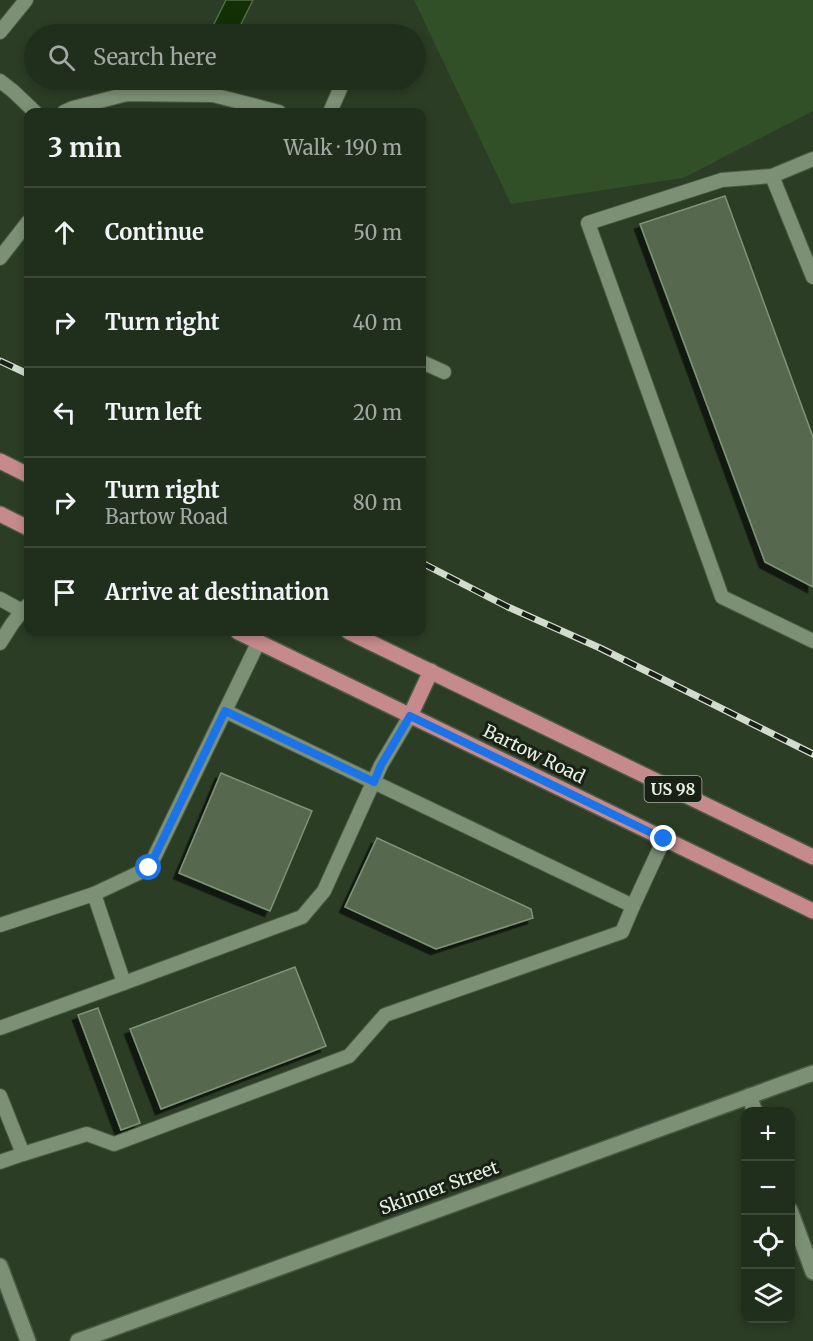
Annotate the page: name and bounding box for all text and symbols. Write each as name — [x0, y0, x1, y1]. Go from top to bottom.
search box — [24, 24, 426, 90]
icon: search — [45, 41, 78, 74]
text: Search here — [93, 43, 216, 71]
text: 3 min — [48, 131, 122, 164]
text: Walk · 190 m — [284, 135, 402, 160]
icon: ahead — [48, 216, 81, 249]
text: Continue — [105, 218, 204, 246]
text: 50 m — [353, 220, 402, 245]
icon: right — [48, 306, 81, 339]
text: Turn right — [105, 308, 219, 336]
text: 40 m — [352, 310, 402, 335]
icon: left — [48, 396, 81, 429]
text: Turn left — [105, 398, 202, 426]
text: 20 m — [353, 400, 402, 425]
text: Turn right — [105, 476, 219, 504]
icon: right — [48, 486, 81, 519]
text: 80 m — [353, 490, 402, 515]
text: Bartow Road — [105, 504, 228, 529]
icon: arrive — [48, 576, 81, 609]
text: Arrive at destination — [105, 578, 329, 606]
street label: Bartow Road — [479, 719, 589, 788]
road number: US 98 — [644, 776, 702, 802]
route end — [650, 825, 676, 851]
route start — [135, 854, 161, 880]
map controls — [741, 1107, 795, 1323]
button: + — [741, 1107, 795, 1161]
street label: Skinner Street — [376, 1155, 502, 1220]
button: − — [741, 1161, 795, 1215]
button: locate — [741, 1215, 795, 1269]
button: layers — [741, 1269, 795, 1323]

